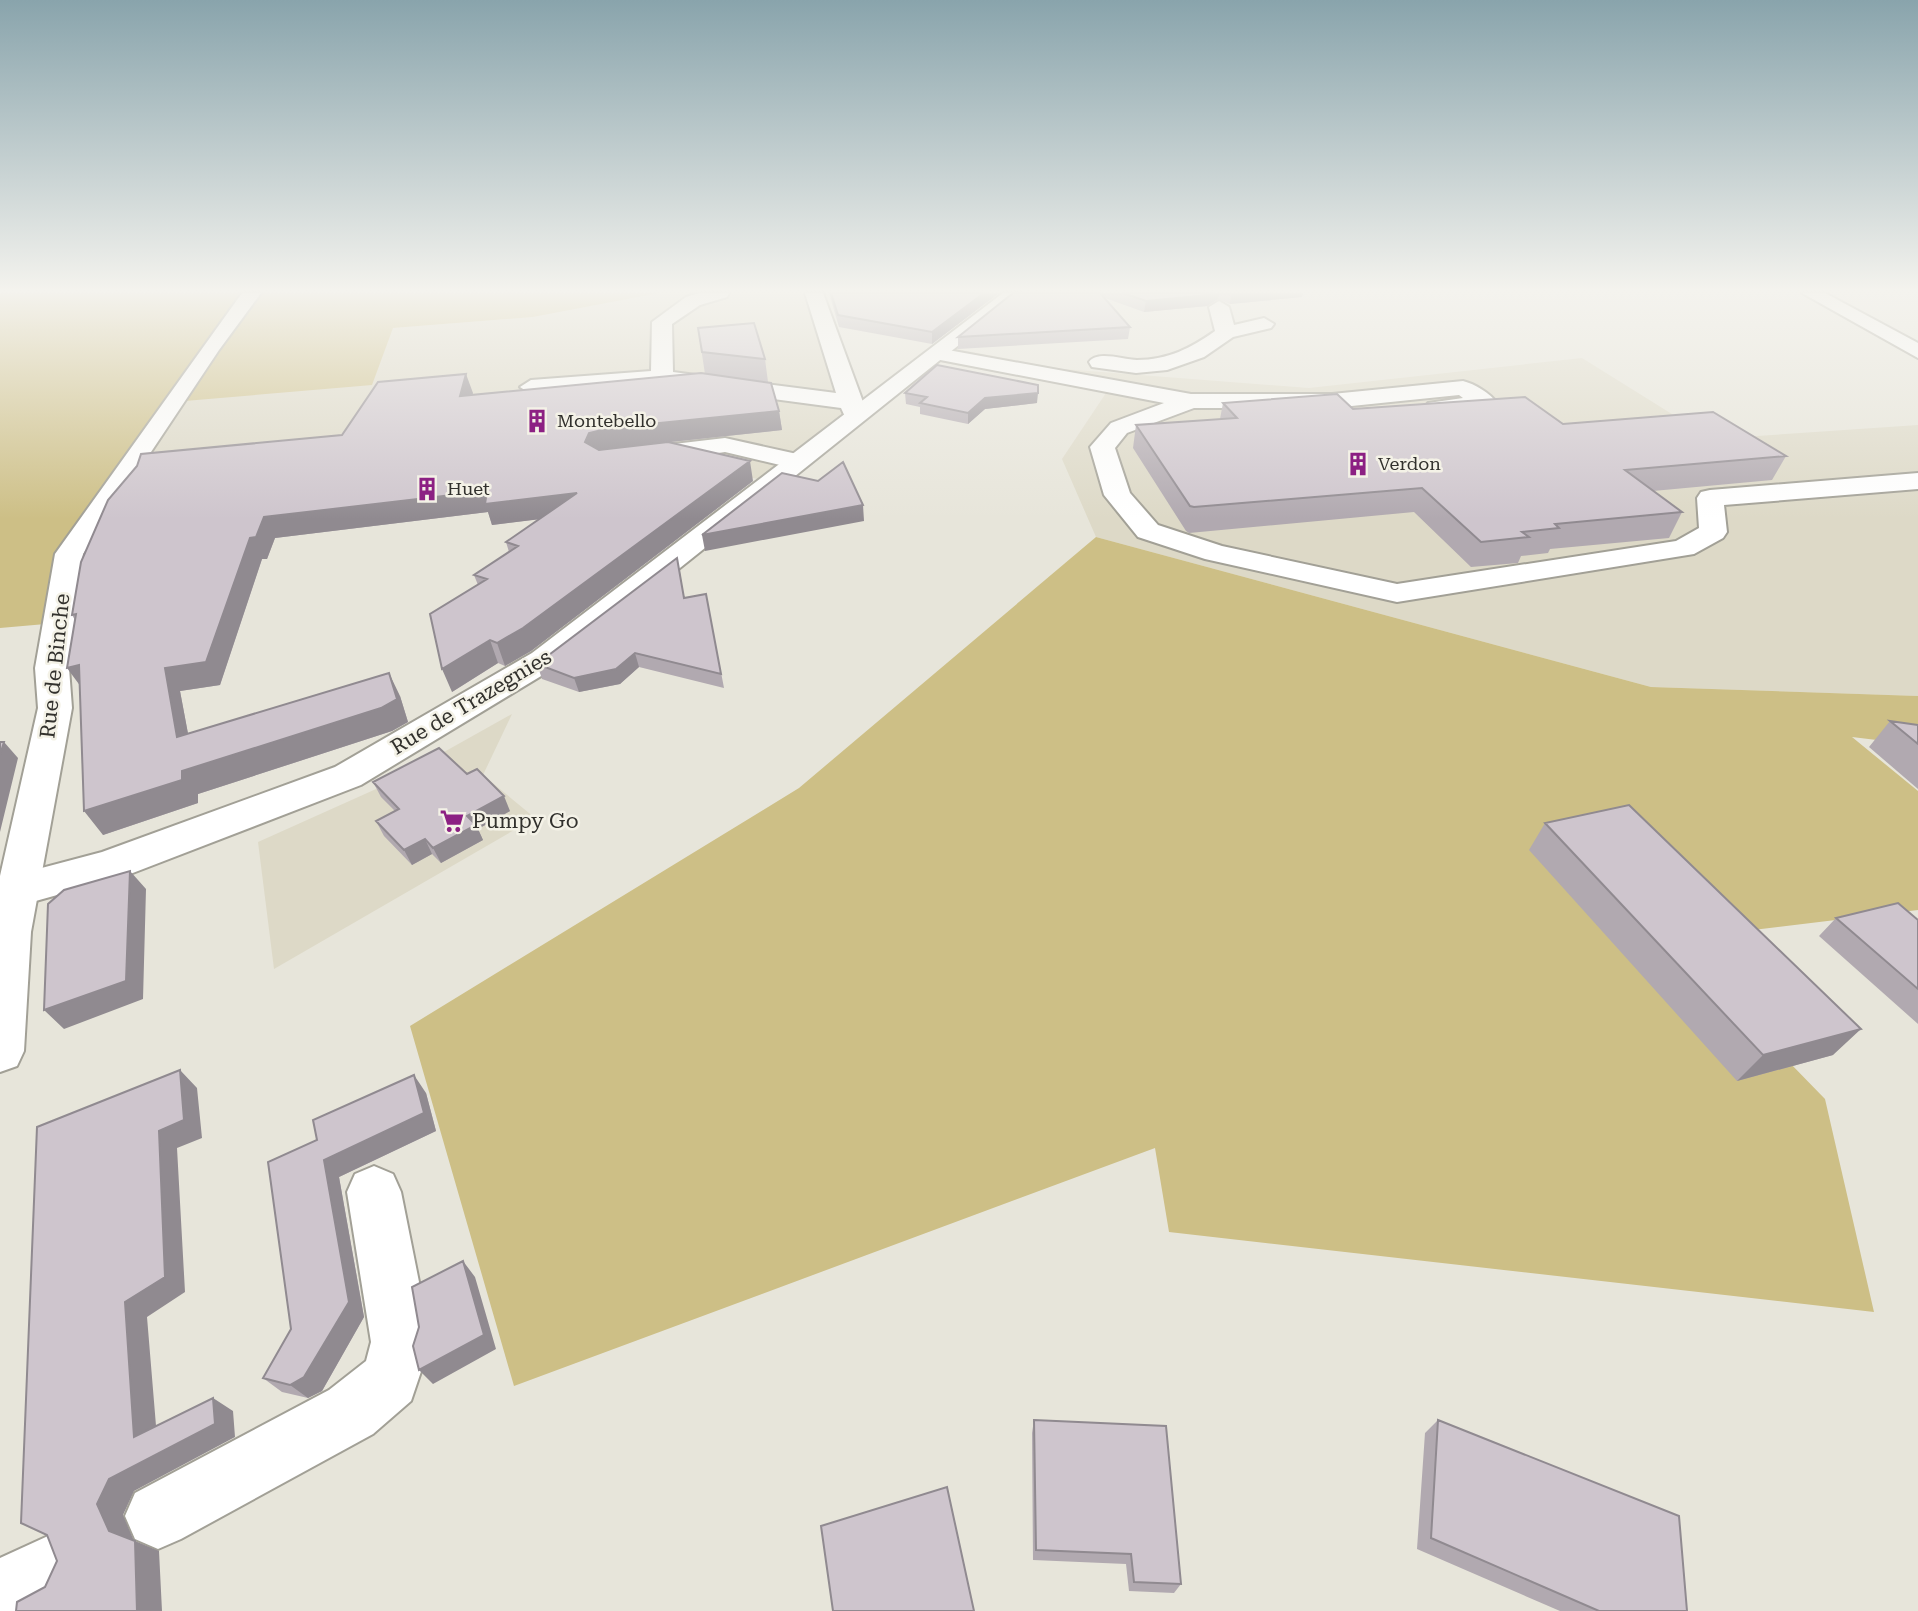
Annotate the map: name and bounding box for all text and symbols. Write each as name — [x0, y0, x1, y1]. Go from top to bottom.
building icon: Montebello — [523, 407, 551, 435]
place label: Montebello — [557, 410, 656, 431]
building icon: Verdon — [1344, 450, 1372, 478]
place label: Verdon — [1378, 453, 1441, 474]
building icon: Huet — [413, 475, 441, 503]
place label: Huet — [447, 478, 490, 499]
street label: Rue de Binche — [35, 592, 75, 740]
street label: Rue de Trazegnies — [386, 645, 556, 759]
supermarket icon: Pumpy Go — [438, 807, 466, 835]
place label: Pumpy Go — [472, 809, 579, 833]

